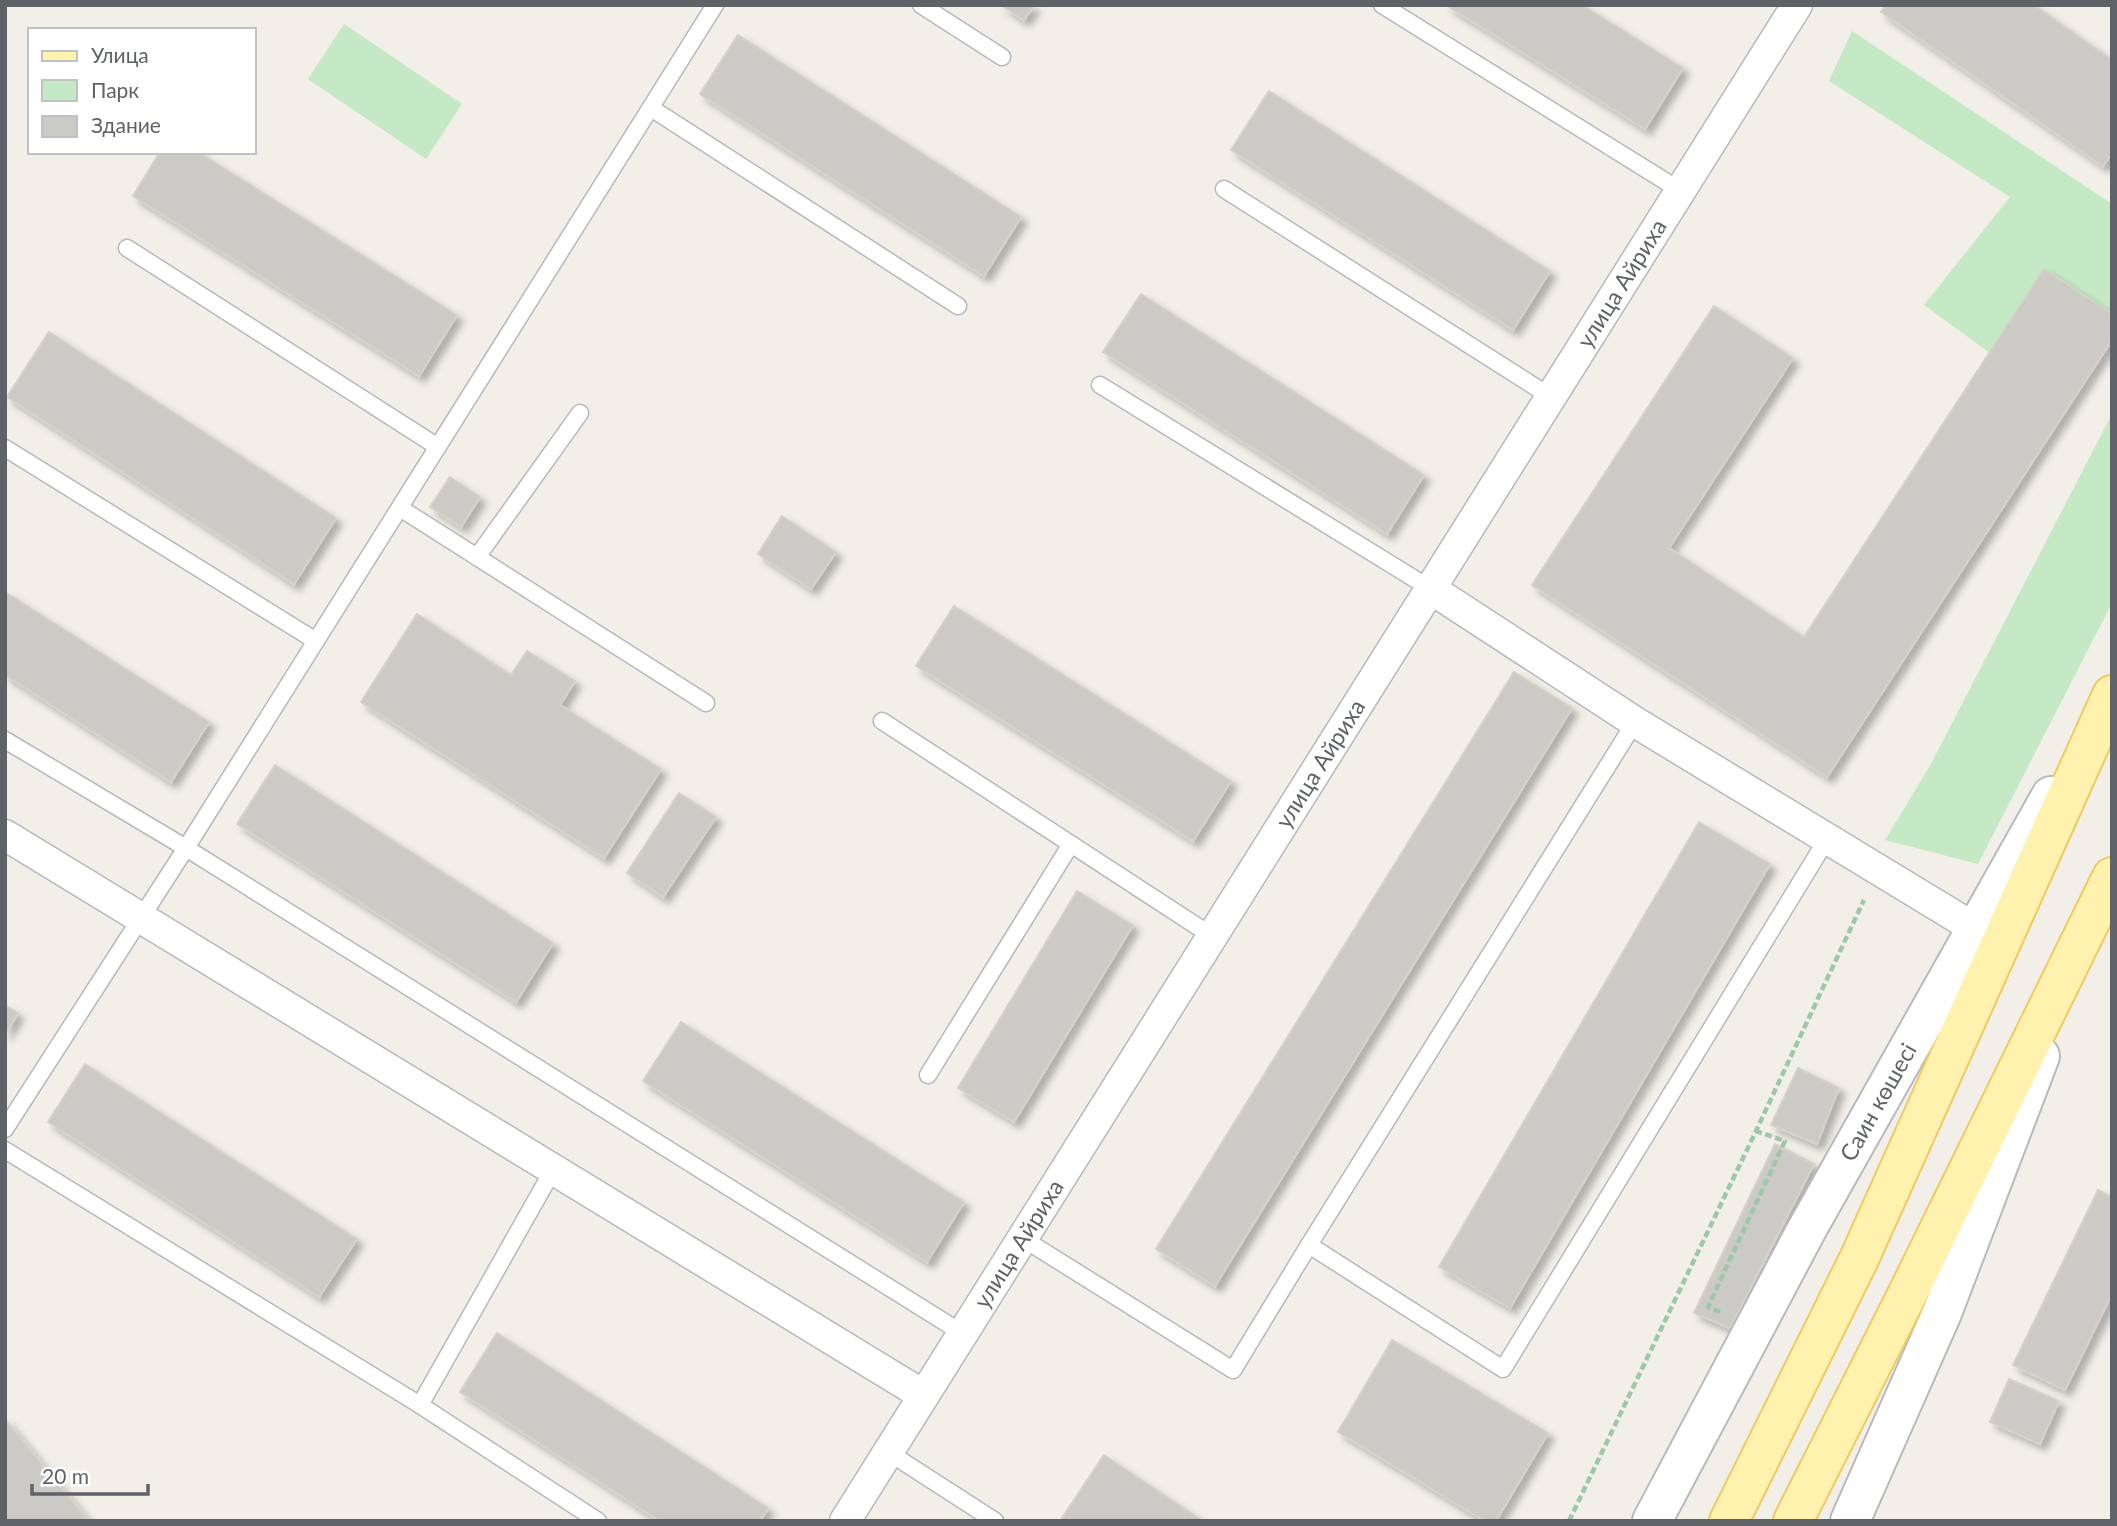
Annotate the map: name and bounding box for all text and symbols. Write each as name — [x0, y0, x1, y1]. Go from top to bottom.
legend — [28, 28, 256, 154]
text: Улица — [91, 42, 149, 67]
text: Парк — [91, 77, 139, 102]
text: Здание — [91, 112, 161, 137]
street label: улица Айриха — [1570, 214, 1672, 353]
street label: улица Айриха — [1269, 694, 1370, 833]
street label: Саин көшесі — [1833, 1038, 1922, 1166]
street label: улица Айриха — [967, 1174, 1069, 1313]
scale bar — [32, 1452, 147, 1496]
text: 20 m — [42, 1463, 89, 1488]

